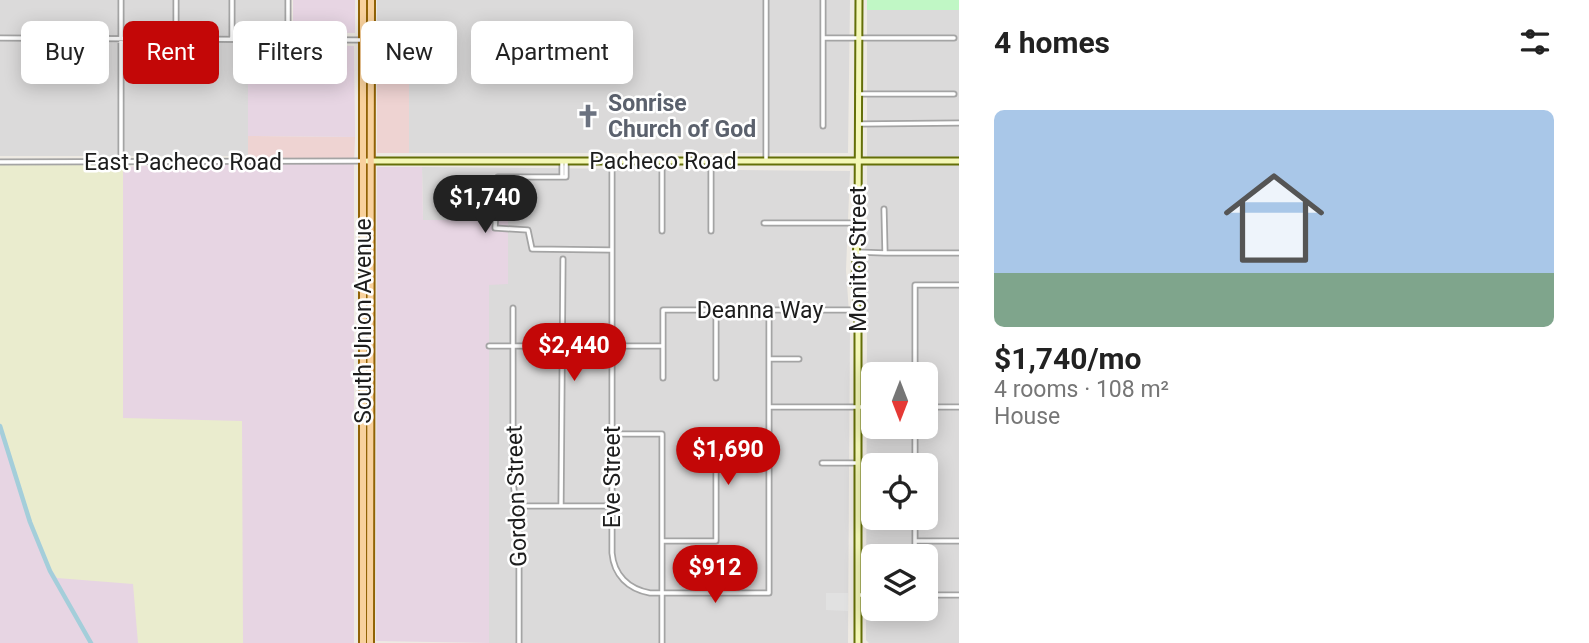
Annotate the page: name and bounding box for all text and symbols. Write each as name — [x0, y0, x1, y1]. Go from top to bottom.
chip: Buy — [21, 21, 109, 84]
chip: Rent — [123, 21, 219, 84]
chip: Filters — [233, 21, 347, 84]
chip: New — [361, 21, 457, 84]
chip: Apartment — [471, 21, 633, 84]
icon: filters — [1516, 23, 1554, 61]
text: 4 homes — [994, 25, 1110, 60]
place label: Sonrise Church of God — [608, 90, 756, 143]
church icon: Sonrise Church of God — [574, 102, 602, 130]
street label: Pacheco Road — [589, 148, 737, 175]
street label: East Pacheco Road — [84, 149, 282, 176]
icon: home — [1211, 155, 1337, 281]
pin: $1,740 — [428, 176, 542, 235]
text: $1,740 — [449, 184, 521, 211]
street label: Monitor Street — [845, 186, 872, 332]
street label: South Union Avenue — [350, 218, 377, 424]
street label: Deanna Way — [697, 297, 823, 324]
pin: $2,440 — [517, 324, 631, 383]
text: $2,440 — [538, 332, 610, 359]
text: $1,740/mo — [994, 341, 1142, 376]
north arrow — [861, 362, 938, 439]
map controls — [861, 362, 938, 621]
text: 4 rooms · 108 m² — [994, 376, 1169, 403]
text: House — [994, 403, 1060, 430]
street label: Gordon Street — [501, 425, 532, 567]
street label: Eve Street — [599, 426, 626, 528]
pin: $1,690 — [671, 428, 785, 487]
text: $1,690 — [692, 436, 764, 463]
button: locate — [861, 453, 938, 530]
button: layers — [861, 544, 938, 621]
pin: $912 — [674, 546, 756, 605]
text: $912 — [689, 554, 741, 581]

